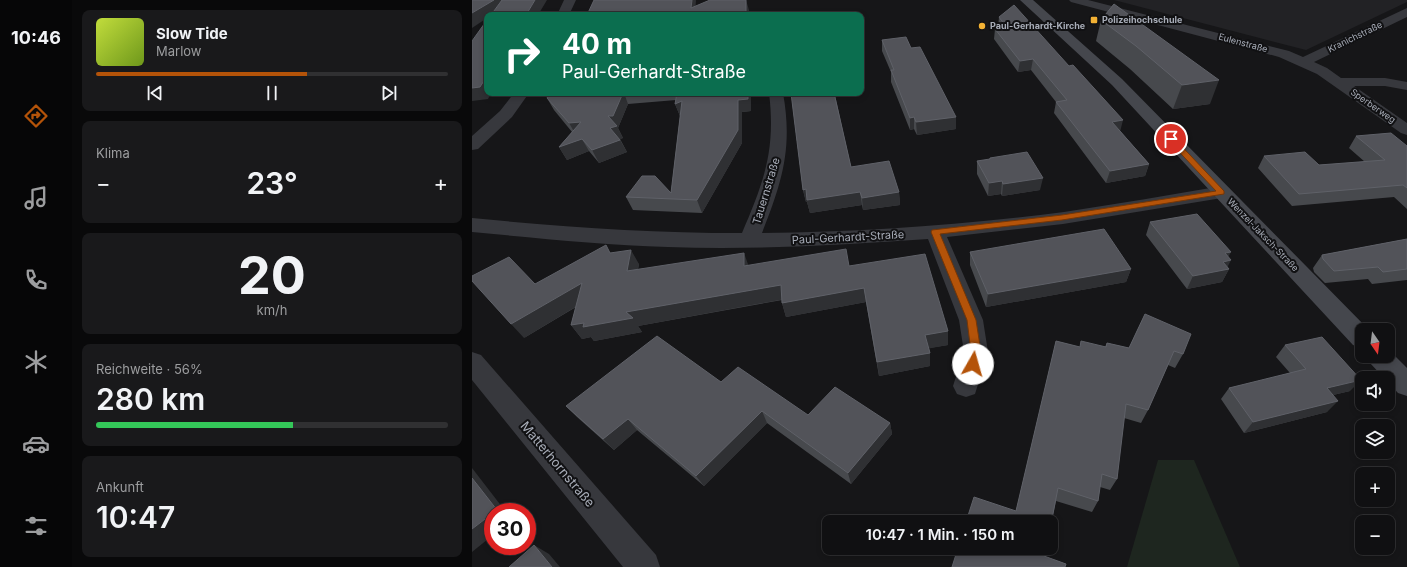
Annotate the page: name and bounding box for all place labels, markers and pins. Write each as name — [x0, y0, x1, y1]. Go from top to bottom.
place label: Polizeihochschule — [1102, 14, 1183, 25]
marker: Polizeihochschule — [1089, 15, 1099, 25]
place label: Paul-Gerhardt-Kirche — [990, 20, 1086, 31]
marker: Paul-Gerhardt-Kirche — [977, 21, 987, 31]
pin — [1154, 122, 1188, 156]

